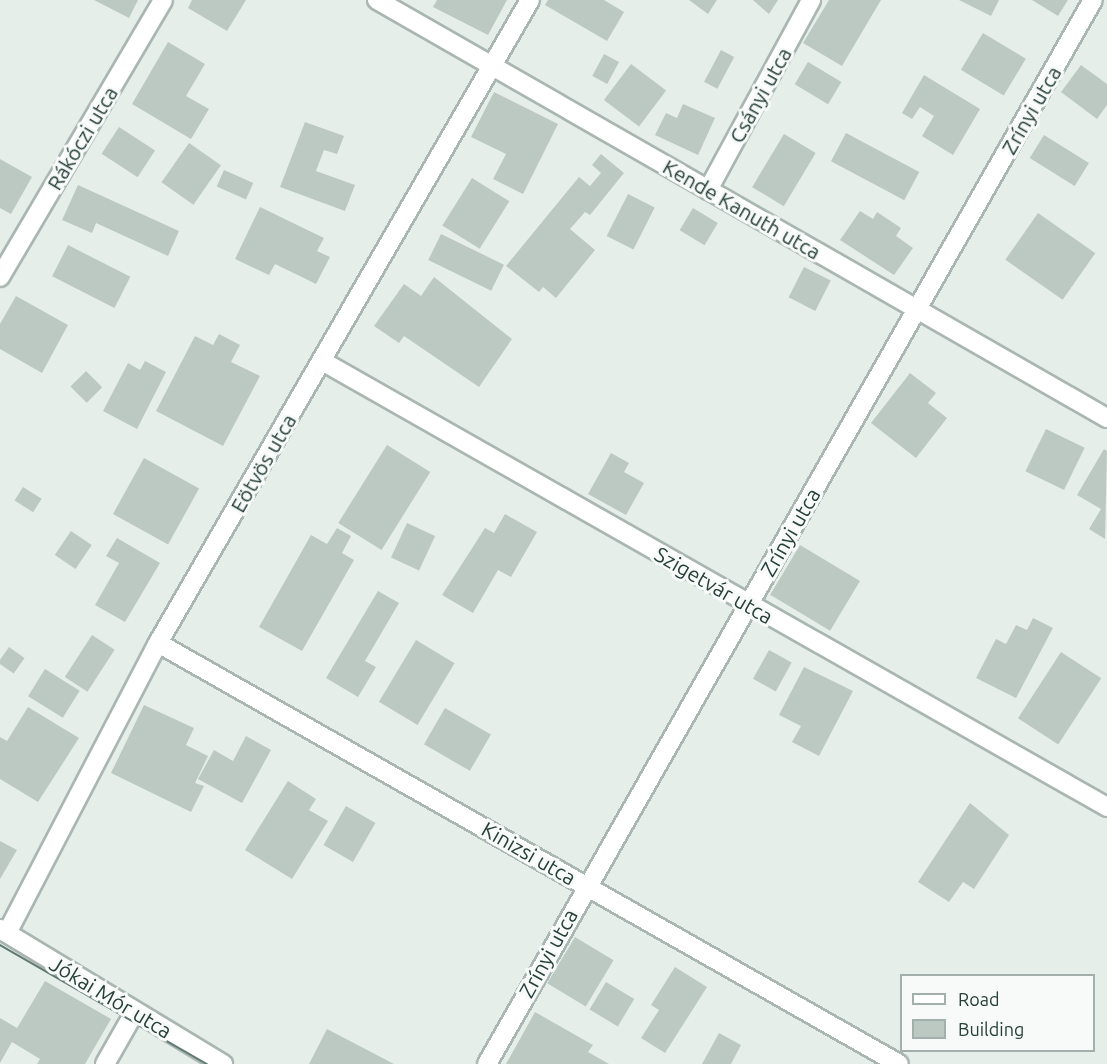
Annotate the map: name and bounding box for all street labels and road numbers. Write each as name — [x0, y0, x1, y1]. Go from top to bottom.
street label: Csányi utca — [723, 43, 797, 147]
street label: Zrínyi utca — [996, 61, 1066, 159]
street label: Rákóczi utca — [41, 82, 123, 194]
street label: Kende Kanuth utca — [659, 154, 825, 264]
street label: Eötvös utca — [225, 409, 301, 517]
street label: Zrínyi utca — [755, 483, 825, 581]
street label: Szigetvár utca — [650, 541, 778, 629]
street label: Kinizsi utca — [477, 816, 581, 890]
street label: Zrínyi utca — [513, 904, 583, 1002]
street label: Jókai Mór utca — [45, 951, 177, 1043]

